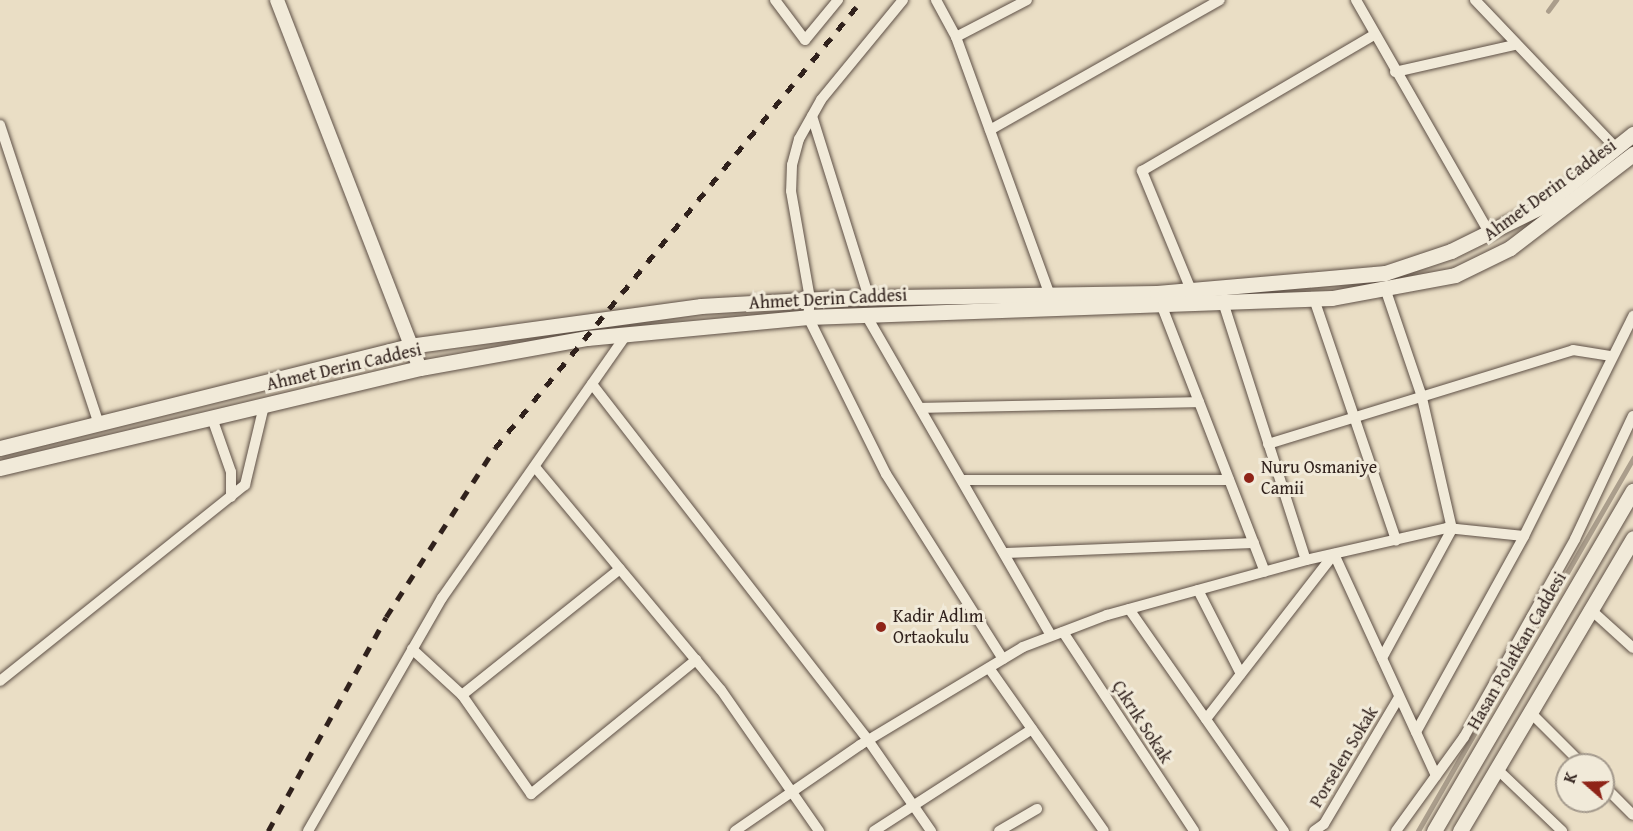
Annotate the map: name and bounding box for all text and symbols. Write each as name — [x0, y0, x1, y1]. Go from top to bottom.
street label: Ahmet Derin Caddesi — [1480, 135, 1620, 245]
street label: Ahmet Derin Caddesi — [748, 284, 908, 314]
street label: Ahmet Derin Caddesi — [264, 339, 424, 395]
place label: Nuru Osmaniye Camii — [1261, 457, 1377, 500]
marker: Nuru Osmaniye Camii — [1242, 471, 1256, 485]
street label: Hasan Polatkan Caddesi — [1463, 568, 1571, 734]
place label: Kadir Adlım Ortaokulu — [893, 606, 984, 648]
marker: Kadir Adlım Ortaokulu — [874, 620, 888, 634]
street label: Çıkrık Sokak — [1107, 677, 1177, 767]
street label: Porselen Sokak — [1305, 702, 1383, 812]
north arrow — [1555, 753, 1615, 813]
text: K — [1557, 769, 1583, 786]

